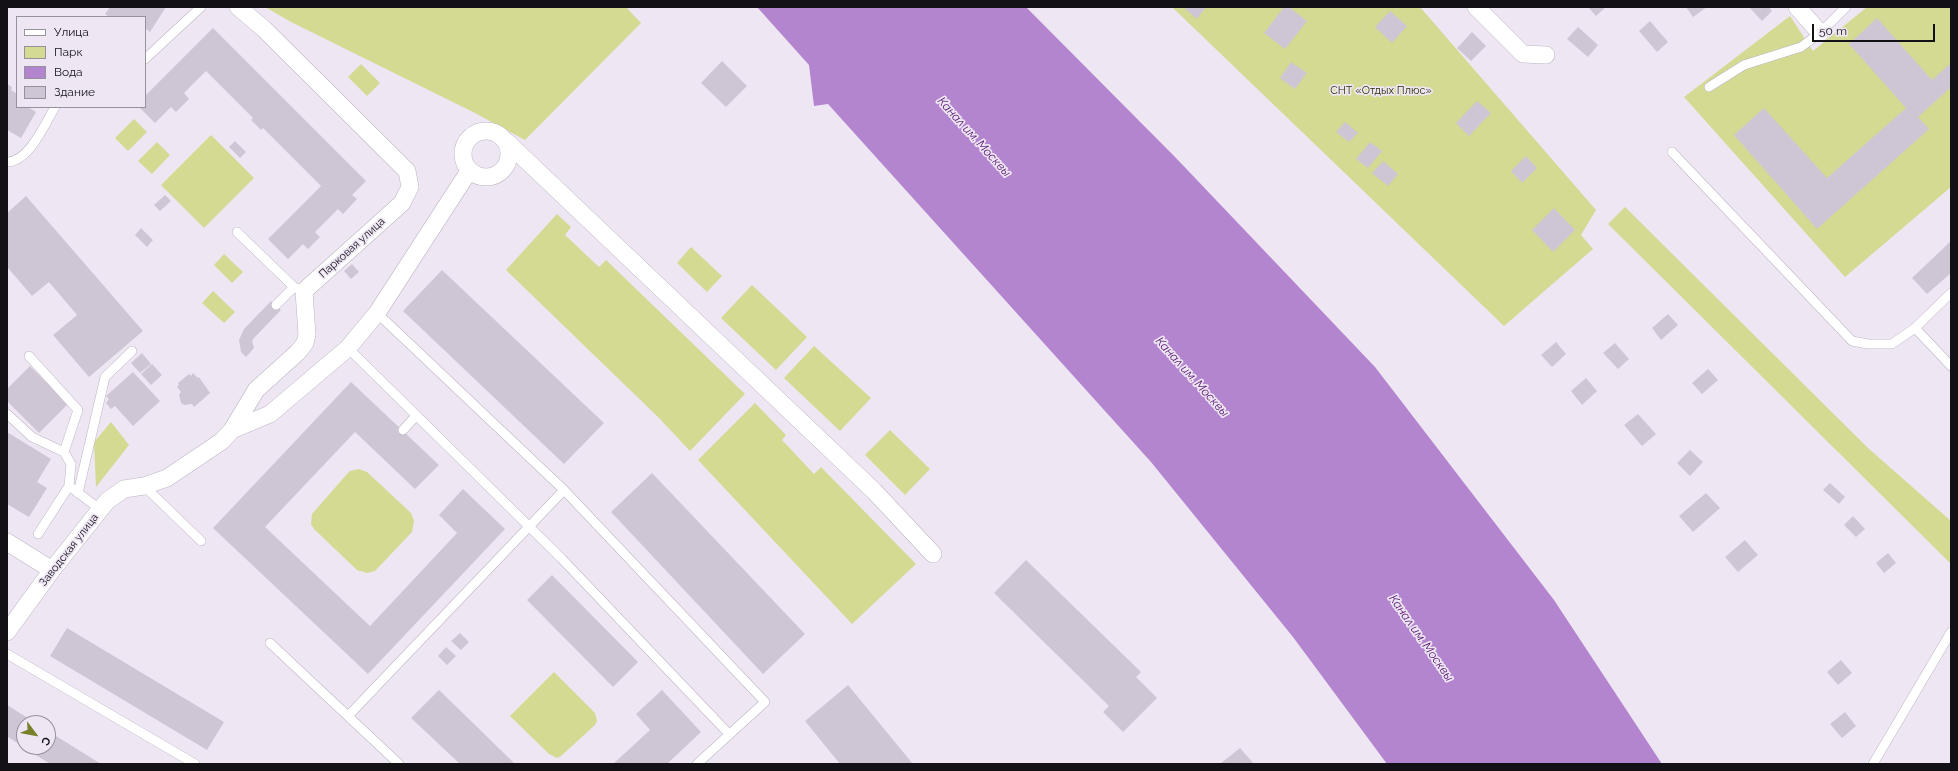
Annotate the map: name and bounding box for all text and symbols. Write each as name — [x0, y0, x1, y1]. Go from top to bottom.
legend — [16, 16, 146, 108]
scale bar — [1814, 16, 1937, 42]
text: 50 m — [1819, 24, 1847, 38]
text: Улица — [54, 25, 89, 39]
text: Парк — [54, 45, 83, 59]
text: Вода — [54, 65, 83, 79]
park label: СНТ «Отдых Плюс» — [1330, 84, 1432, 98]
text: Здание — [54, 85, 95, 99]
water label: Канал им. Москвы — [934, 94, 1014, 180]
street label: Парковая улица — [316, 215, 388, 281]
water label: Канал им. Москвы — [1152, 334, 1232, 420]
street label: Заводская улица — [37, 511, 101, 589]
water label: Канал им. Москвы — [1386, 592, 1456, 684]
north arrow — [16, 715, 56, 755]
text: С — [38, 734, 53, 748]

